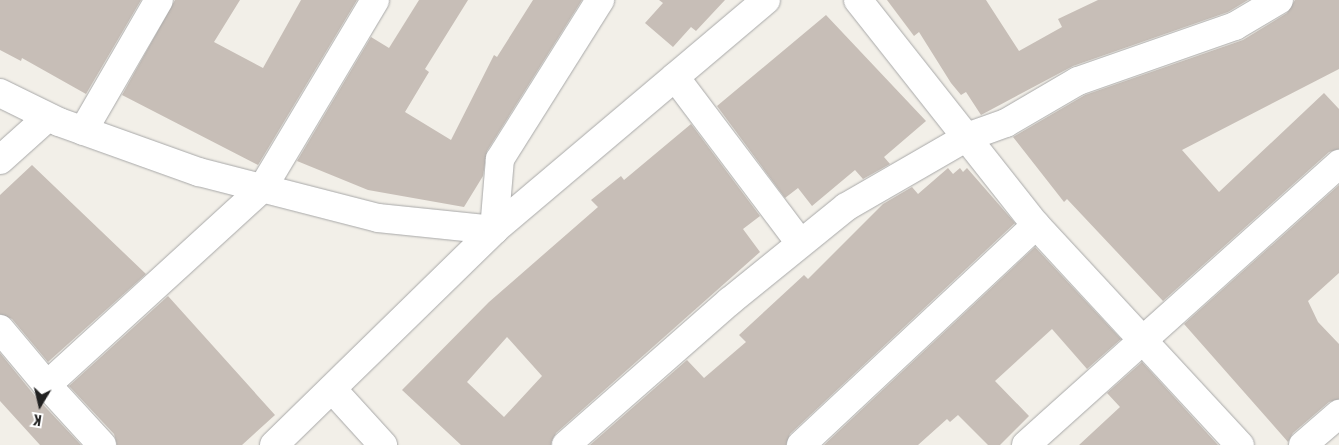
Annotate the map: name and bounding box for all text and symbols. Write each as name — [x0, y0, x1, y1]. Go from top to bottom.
north arrow — [15, 380, 65, 430]
text: K — [33, 411, 43, 428]

